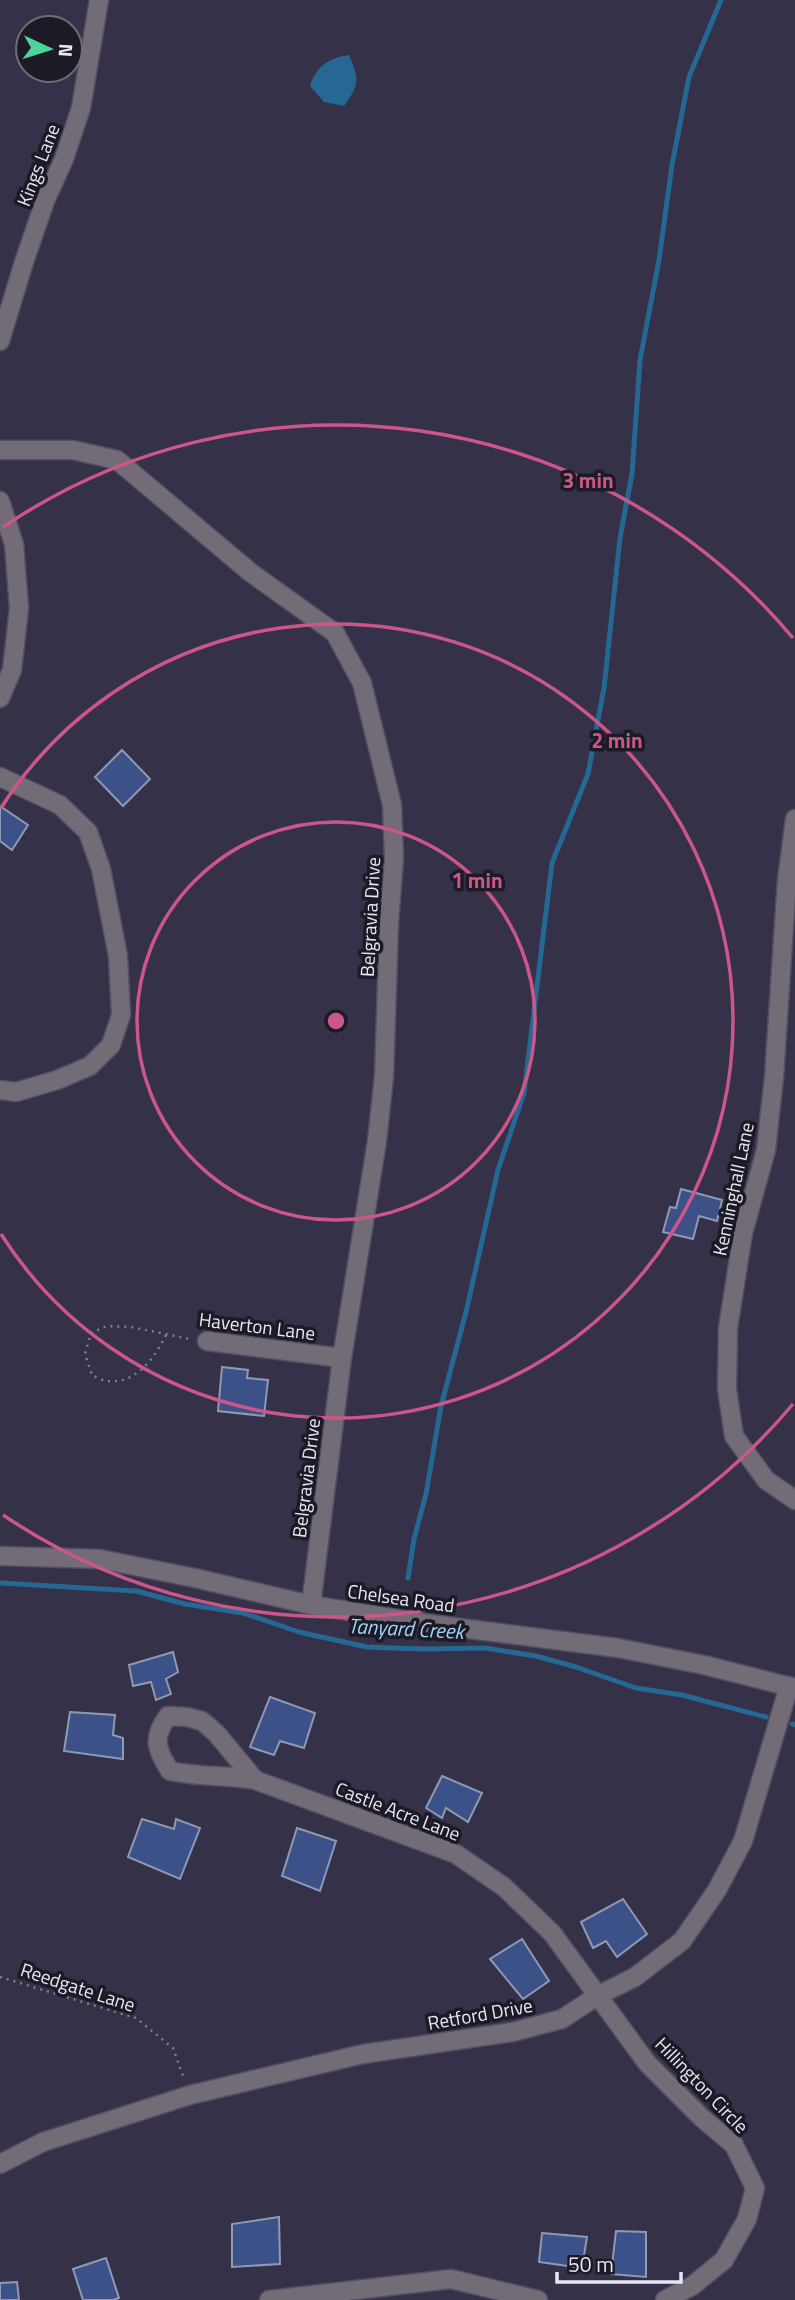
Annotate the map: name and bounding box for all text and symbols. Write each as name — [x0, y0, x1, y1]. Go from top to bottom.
north arrow — [14, 14, 84, 84]
text: N — [52, 43, 81, 58]
street label: Kings Lane — [9, 119, 67, 210]
text: 3 min — [562, 464, 614, 496]
text: 2 min — [591, 724, 643, 756]
street label: Belgravia Drive — [352, 856, 387, 978]
text: 1 min — [451, 864, 503, 896]
centre of rings — [324, 1009, 348, 1033]
street label: Kenninghall Lane — [704, 1119, 761, 1258]
street label: Haverton Lane — [197, 1304, 317, 1347]
street label: Belgravia Drive — [284, 1417, 327, 1539]
street label: Chelsea Road — [346, 1576, 456, 1619]
water label: Tanyard Creek — [347, 1609, 467, 1647]
street label: Castle Acre Lane — [332, 1773, 465, 1848]
street label: Reedgate Lane — [17, 1954, 139, 2019]
street label: Retford Drive — [425, 1990, 535, 2037]
street label: Hillington Circle — [649, 2030, 756, 2139]
scale bar — [557, 2240, 681, 2284]
text: 50 m — [568, 2248, 614, 2280]

